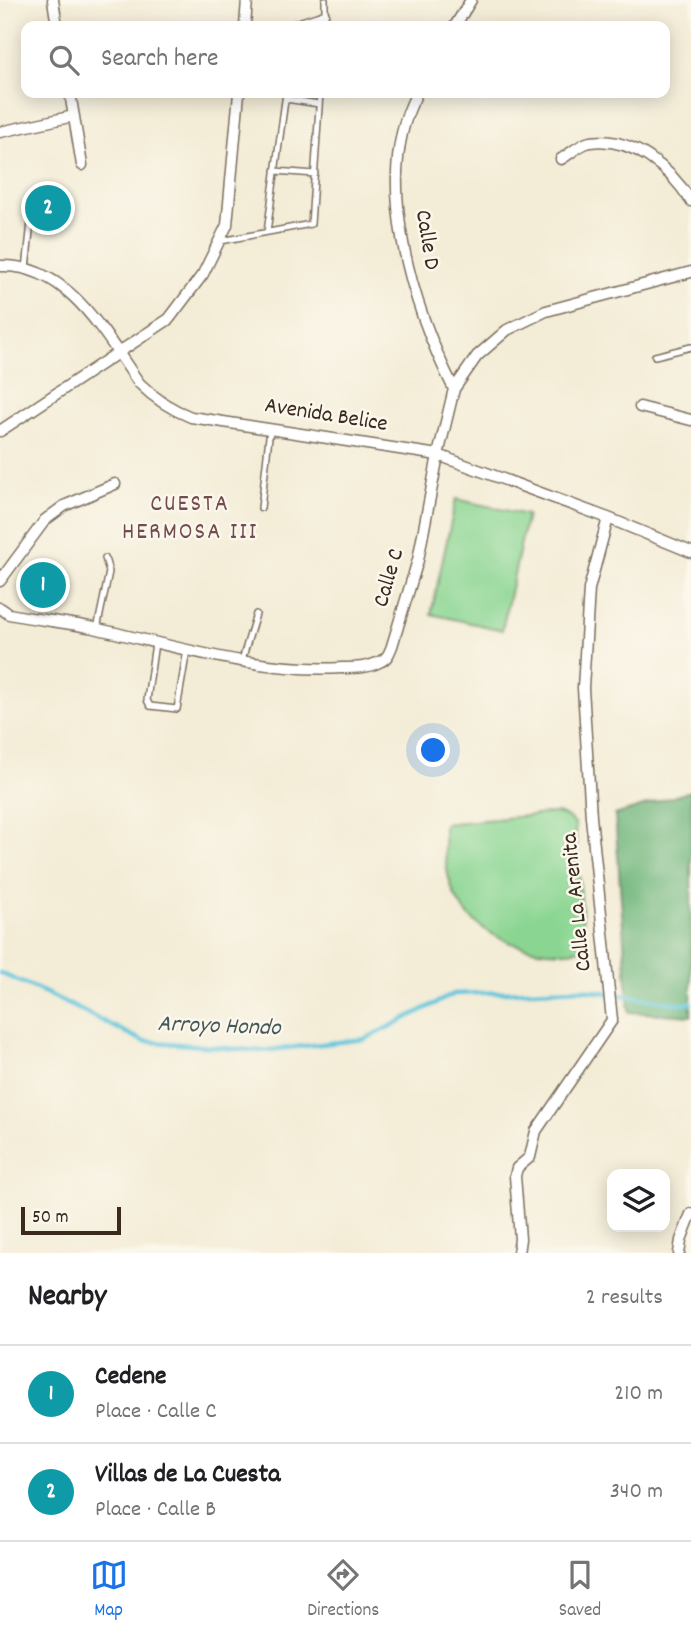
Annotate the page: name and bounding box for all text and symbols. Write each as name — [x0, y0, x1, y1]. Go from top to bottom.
search box — [21, 21, 670, 98]
icon: search — [45, 41, 83, 79]
text: Search here — [101, 41, 219, 78]
pin: 2 — [25, 182, 71, 234]
street label: Calle D — [405, 208, 447, 273]
street label: Avenida Belice — [262, 390, 390, 442]
district label: CUESTA HERMOSA III — [122, 488, 258, 550]
street label: Calle C — [366, 545, 414, 611]
pin: 1 — [20, 559, 66, 611]
your location — [416, 733, 450, 767]
street label: Calle La Arenita — [554, 830, 602, 973]
water label: Arroyo Hondo — [157, 1008, 283, 1046]
map controls — [607, 1169, 670, 1232]
button: layers — [607, 1169, 670, 1232]
scale bar — [21, 1204, 121, 1236]
text: 50 m — [32, 1205, 69, 1232]
text: Nearby — [28, 1277, 106, 1320]
text: 2 results — [586, 1282, 663, 1315]
text: Cedene — [95, 1359, 166, 1396]
text: 1 — [48, 1378, 54, 1411]
text: 210 m — [614, 1378, 663, 1411]
text: Place · Calle C — [95, 1396, 217, 1429]
text: Villas de La Cuesta — [95, 1457, 280, 1494]
text: 2 — [46, 1476, 56, 1509]
text: 340 m — [610, 1476, 663, 1509]
text: Place · Calle B — [95, 1494, 216, 1527]
tab: Map — [90, 1556, 128, 1625]
tab: Directions — [307, 1556, 379, 1625]
tab: Saved — [559, 1556, 601, 1625]

